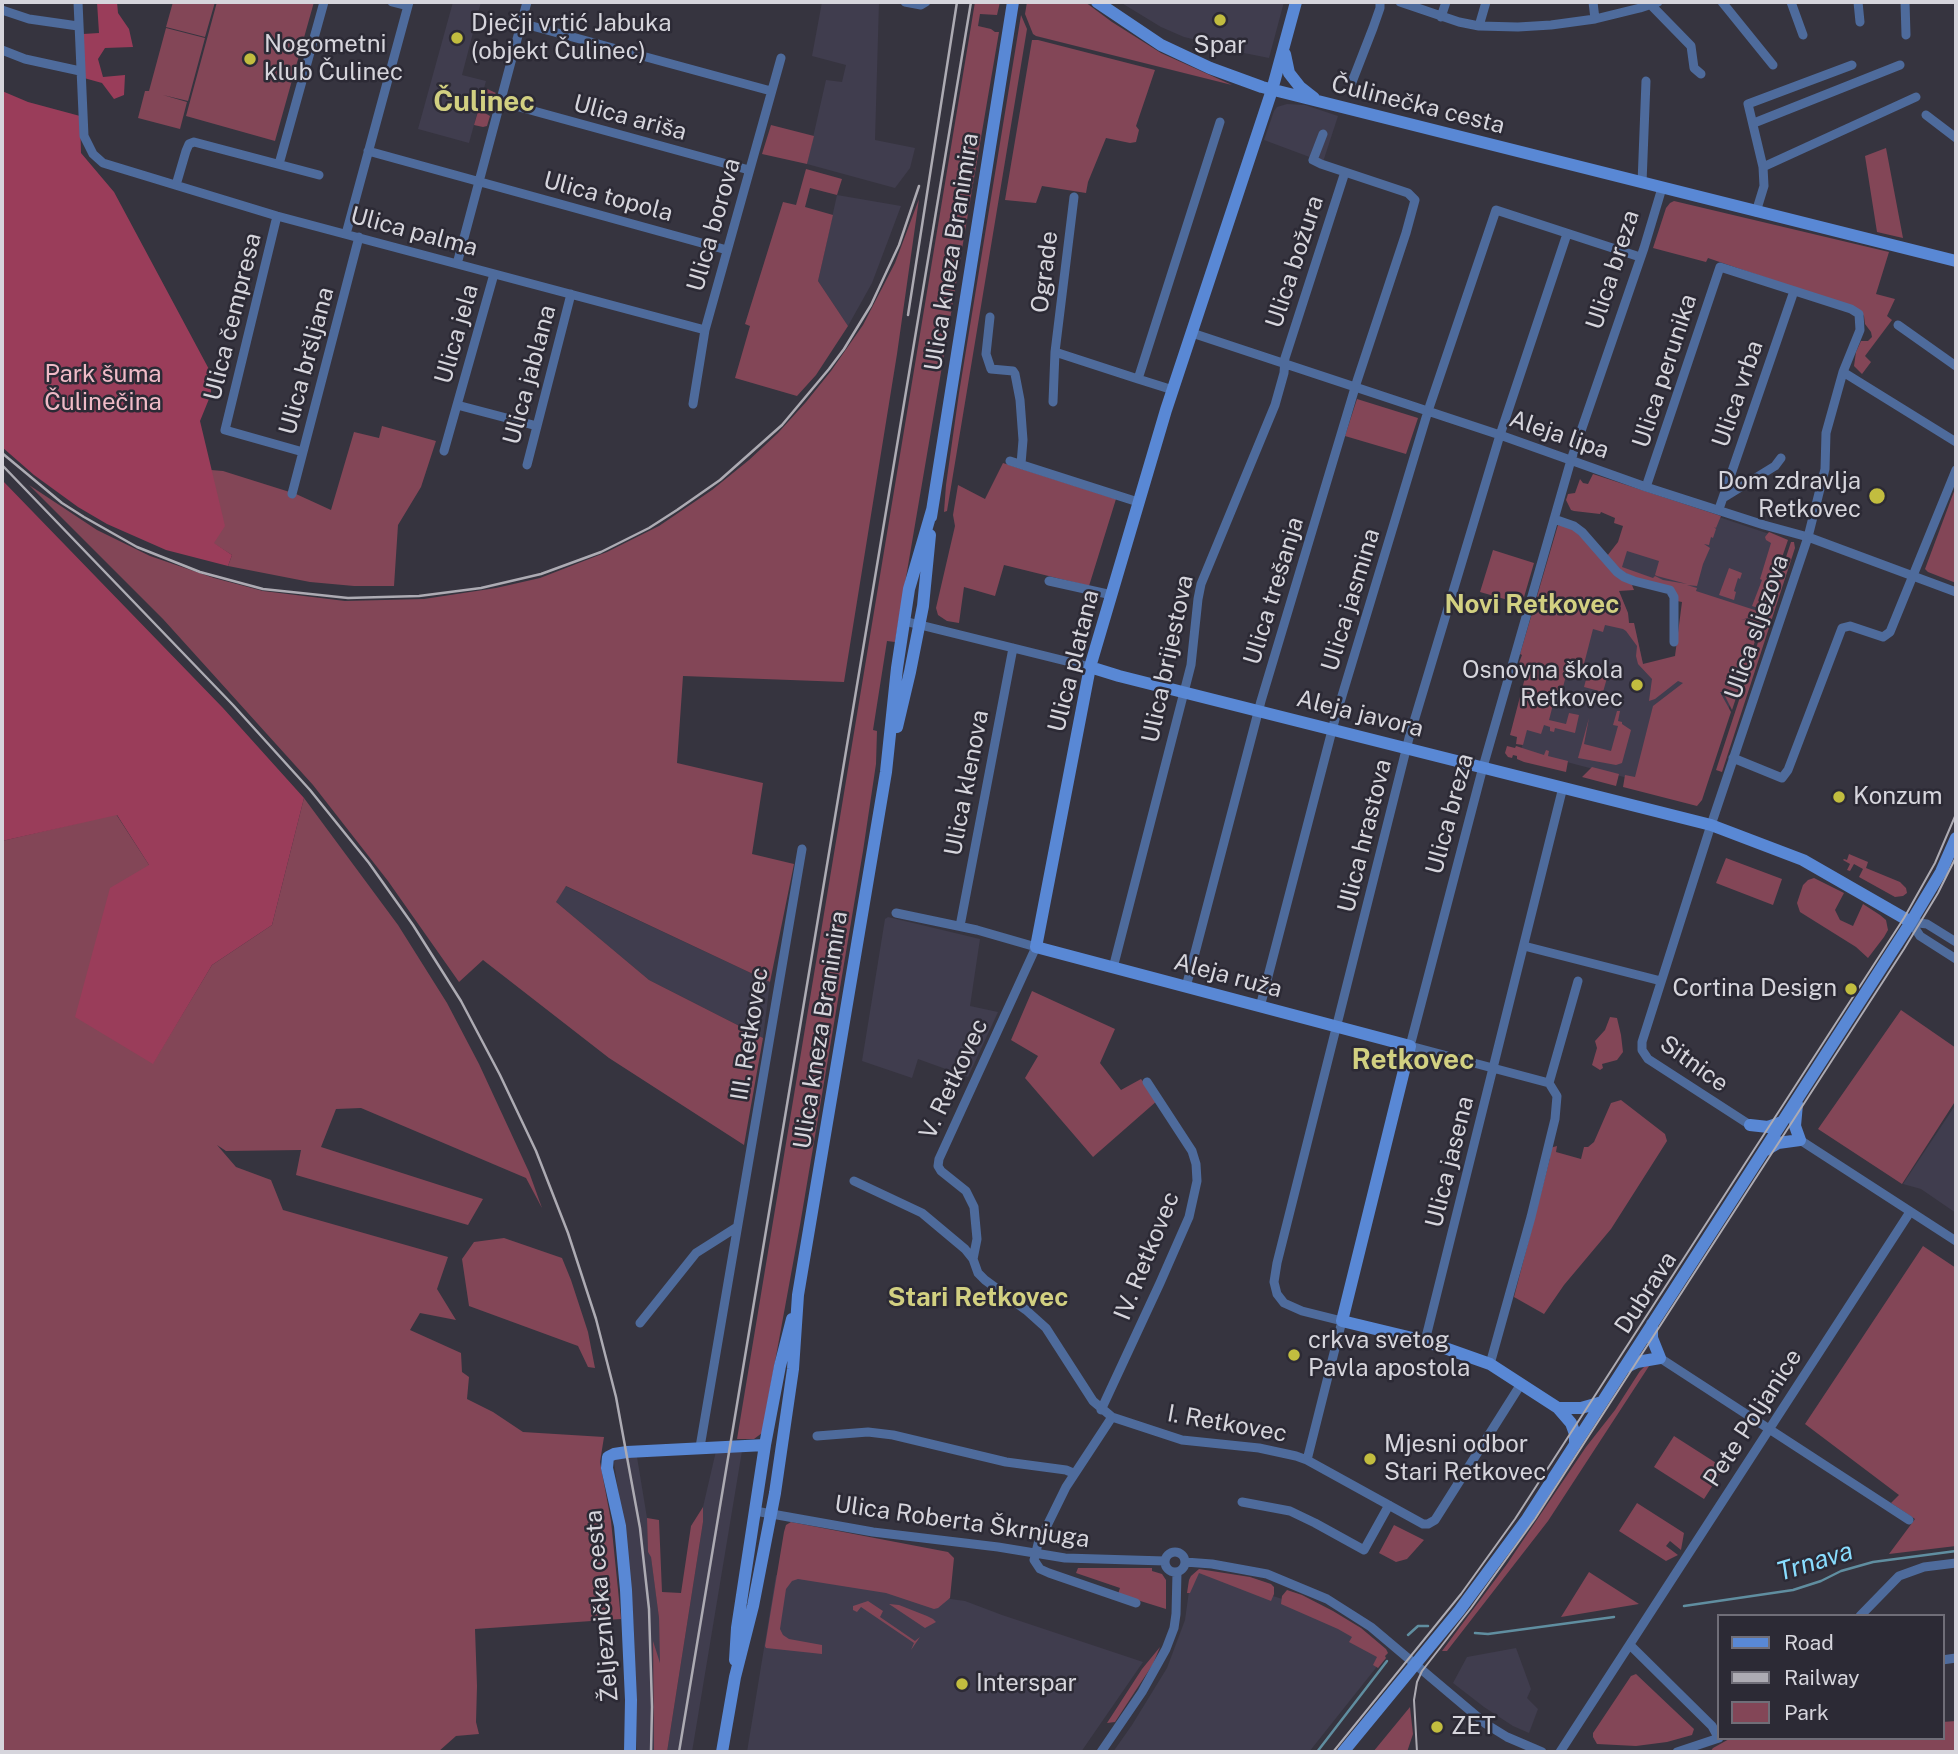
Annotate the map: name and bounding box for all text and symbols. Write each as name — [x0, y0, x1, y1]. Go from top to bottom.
place label: Dječji vrtić Jabuka (objekt Čulinec) — [471, 10, 671, 66]
marker: Spar — [1212, 12, 1228, 28]
marker: Dječji vrtić Jabuka (objekt Čulinec) — [449, 30, 465, 46]
place label: Nogometni klub Čulinec — [264, 31, 403, 87]
place label: Spar — [1194, 32, 1246, 60]
marker: Nogometni klub Čulinec — [242, 51, 258, 67]
street label: Čulinečka cesta — [1328, 70, 1508, 140]
district label: Čulinec — [433, 85, 535, 119]
street label: Ulica ariša — [570, 89, 690, 147]
street label: Ulica kneza Branimira — [919, 131, 985, 373]
street label: Ulica borova — [681, 155, 747, 295]
street label: Ulica topola — [540, 166, 676, 228]
street label: Ulica božura — [1260, 192, 1330, 332]
street label: Ulica palma — [347, 201, 481, 263]
street label: Ulica breza — [1580, 207, 1646, 333]
street label: Ograde — [1026, 229, 1064, 315]
street label: Ulica čempresa — [198, 230, 268, 404]
street label: Ulica jela — [429, 281, 485, 387]
street label: Ulica bršljana — [273, 284, 341, 438]
street label: Ulica perunika — [1627, 291, 1703, 451]
street label: Ulica jablana — [498, 302, 562, 448]
street label: Ulica vrba — [1706, 337, 1770, 451]
park label: Park šuma Čulinečina — [44, 361, 162, 417]
street label: Aleja lipa — [1505, 405, 1613, 465]
place label: Dom zdravlja Retkovec — [1717, 468, 1861, 524]
marker: Dom zdravlja Retkovec — [1867, 486, 1887, 506]
street label: Ulica trešanja — [1238, 514, 1310, 668]
street label: Ulica jasmina — [1316, 525, 1386, 675]
street label: Ulica sljezova — [1719, 551, 1795, 703]
street label: Ulica brijestova — [1136, 573, 1200, 745]
street label: Ulica platana — [1042, 587, 1106, 735]
district label: Novi Retkovec — [1444, 589, 1620, 621]
place label: Osnovna škola Retkovec — [1462, 657, 1623, 713]
marker: Osnovna škola Retkovec — [1629, 677, 1645, 693]
street label: Aleja javora — [1294, 684, 1426, 744]
street label: Ulica klenova — [939, 708, 995, 858]
street label: Ulica breza — [1420, 751, 1480, 877]
street label: Ulica hrastova — [1332, 756, 1398, 916]
place label: Konzum — [1853, 783, 1942, 811]
marker: Konzum — [1831, 789, 1847, 805]
street label: Ulica kneza Branimira — [788, 909, 854, 1151]
street label: Aleja ruža — [1171, 948, 1285, 1004]
street label: III. Retkovec — [725, 965, 775, 1103]
place label: Cortina Design — [1673, 975, 1837, 1003]
marker: Cortina Design — [1843, 981, 1859, 997]
street label: V. Retkovec — [914, 1014, 994, 1144]
street label: Sitnice — [1654, 1030, 1734, 1098]
district label: Retkovec — [1351, 1043, 1475, 1077]
street label: Ulica jasena — [1420, 1093, 1480, 1231]
street label: IV. Retkovec — [1108, 1188, 1186, 1324]
street label: Dubrava — [1609, 1247, 1683, 1339]
district label: Stari Retkovec — [888, 1282, 1068, 1314]
place label: crkva svetog Pavla apostola — [1308, 1327, 1470, 1383]
street label: Pete Poljanice — [1698, 1344, 1808, 1492]
marker: crkva svetog Pavla apostola — [1286, 1347, 1302, 1363]
street label: I. Retkovec — [1165, 1399, 1289, 1449]
place label: Mjesni odbor Stari Retkovec — [1384, 1431, 1546, 1487]
marker: Mjesni odbor Stari Retkovec — [1362, 1451, 1378, 1467]
street label: Ulica Roberta Škrnjuga — [833, 1490, 1091, 1554]
street label: Željeznička cesta — [579, 1509, 625, 1703]
water label: Trnava — [1773, 1536, 1857, 1588]
legend — [1716, 1614, 1944, 1740]
text: Road — [1784, 1630, 1834, 1655]
text: Railway — [1784, 1665, 1860, 1690]
place label: Interspar — [976, 1670, 1077, 1698]
marker: Interspar — [954, 1676, 970, 1692]
text: Park — [1784, 1700, 1829, 1725]
place label: ZET — [1451, 1713, 1496, 1741]
marker: ZET — [1429, 1719, 1445, 1735]

